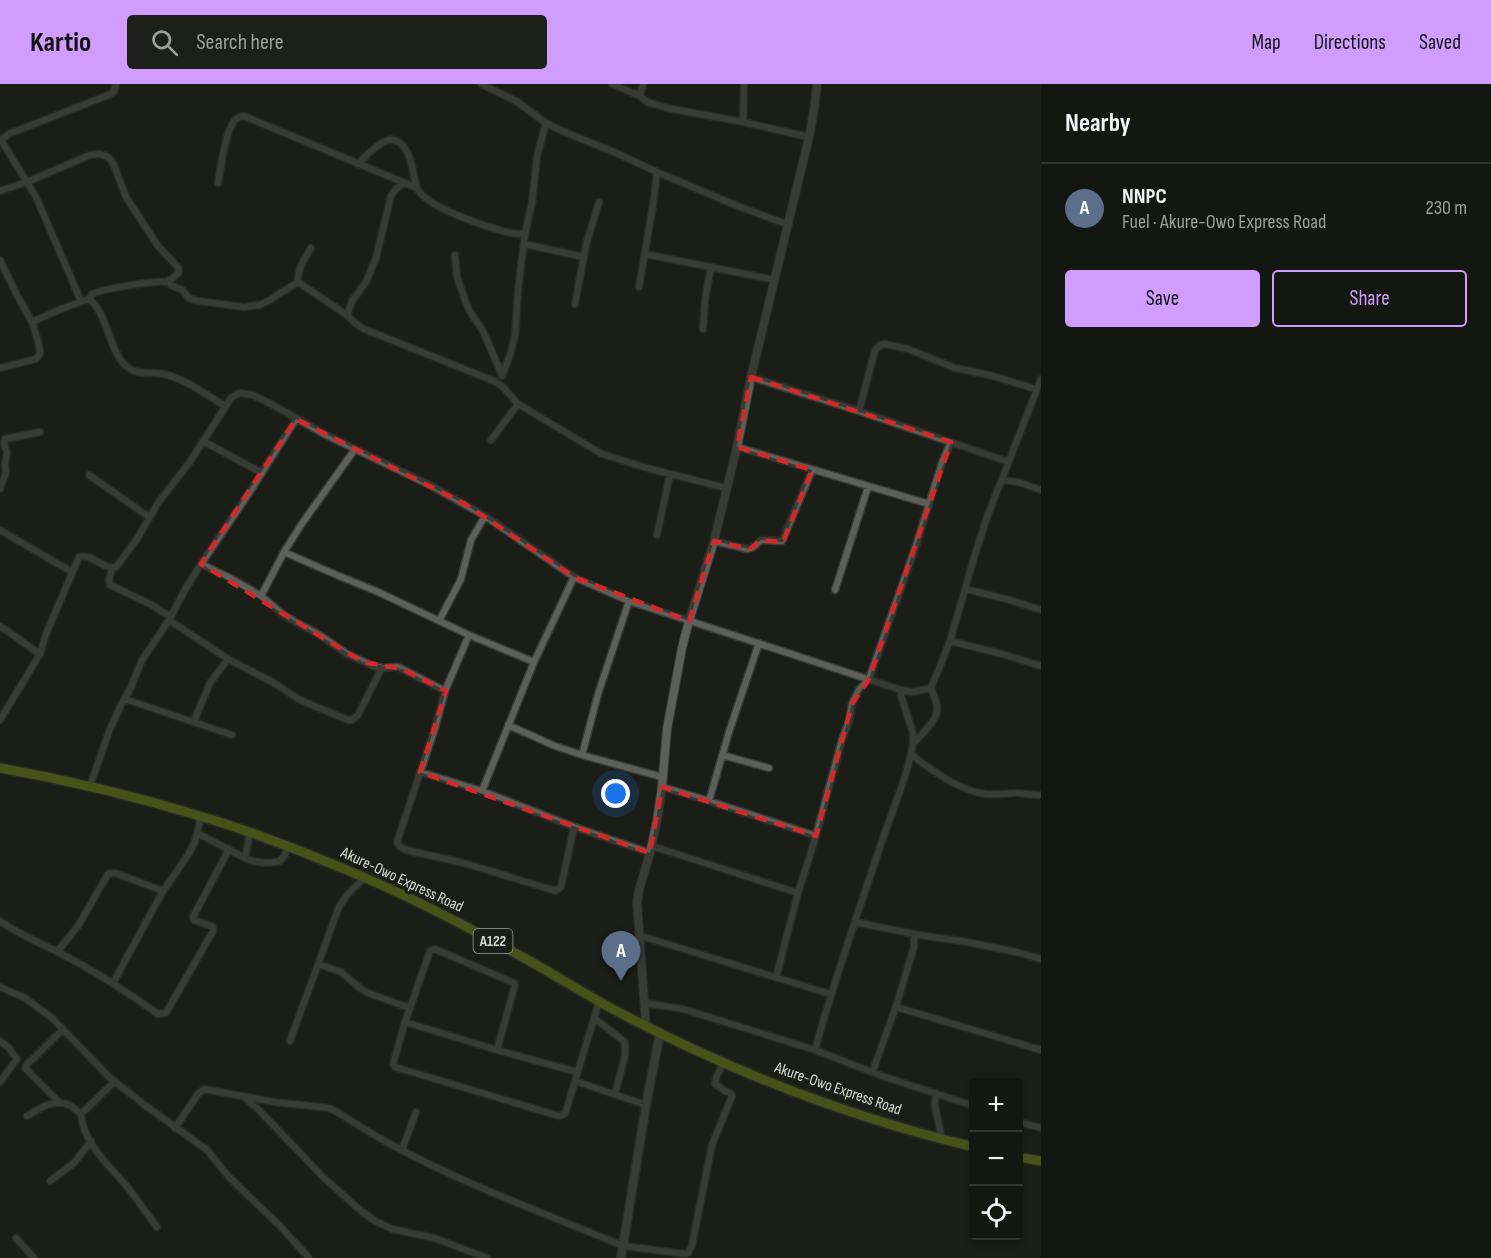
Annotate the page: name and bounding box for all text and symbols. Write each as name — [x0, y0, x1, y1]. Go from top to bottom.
search box — [127, 15, 547, 69]
text: Kartio — [30, 26, 91, 59]
icon: search — [148, 26, 181, 59]
text: Search here — [196, 29, 284, 56]
text: Map — [1251, 30, 1281, 55]
text: Directions — [1314, 30, 1386, 55]
text: Saved — [1419, 30, 1461, 55]
text: Nearby — [1065, 108, 1131, 139]
text: NNPC — [1122, 183, 1167, 210]
text: A — [1080, 196, 1089, 220]
text: 230 m — [1425, 196, 1467, 220]
text: Fuel · Akure-Owo Express Road — [1122, 210, 1326, 234]
button: Save — [1065, 270, 1260, 327]
button: Share — [1272, 270, 1467, 327]
your location — [601, 779, 630, 808]
street label: Akure-Owo Express Road — [337, 843, 466, 917]
road number: A122 — [474, 929, 512, 953]
pin: A — [602, 932, 640, 981]
street label: Akure-Owo Express Road — [771, 1058, 904, 1120]
map controls — [969, 1078, 1023, 1240]
button: + — [969, 1078, 1023, 1132]
button: − — [969, 1132, 1023, 1186]
button: locate — [969, 1186, 1023, 1240]

